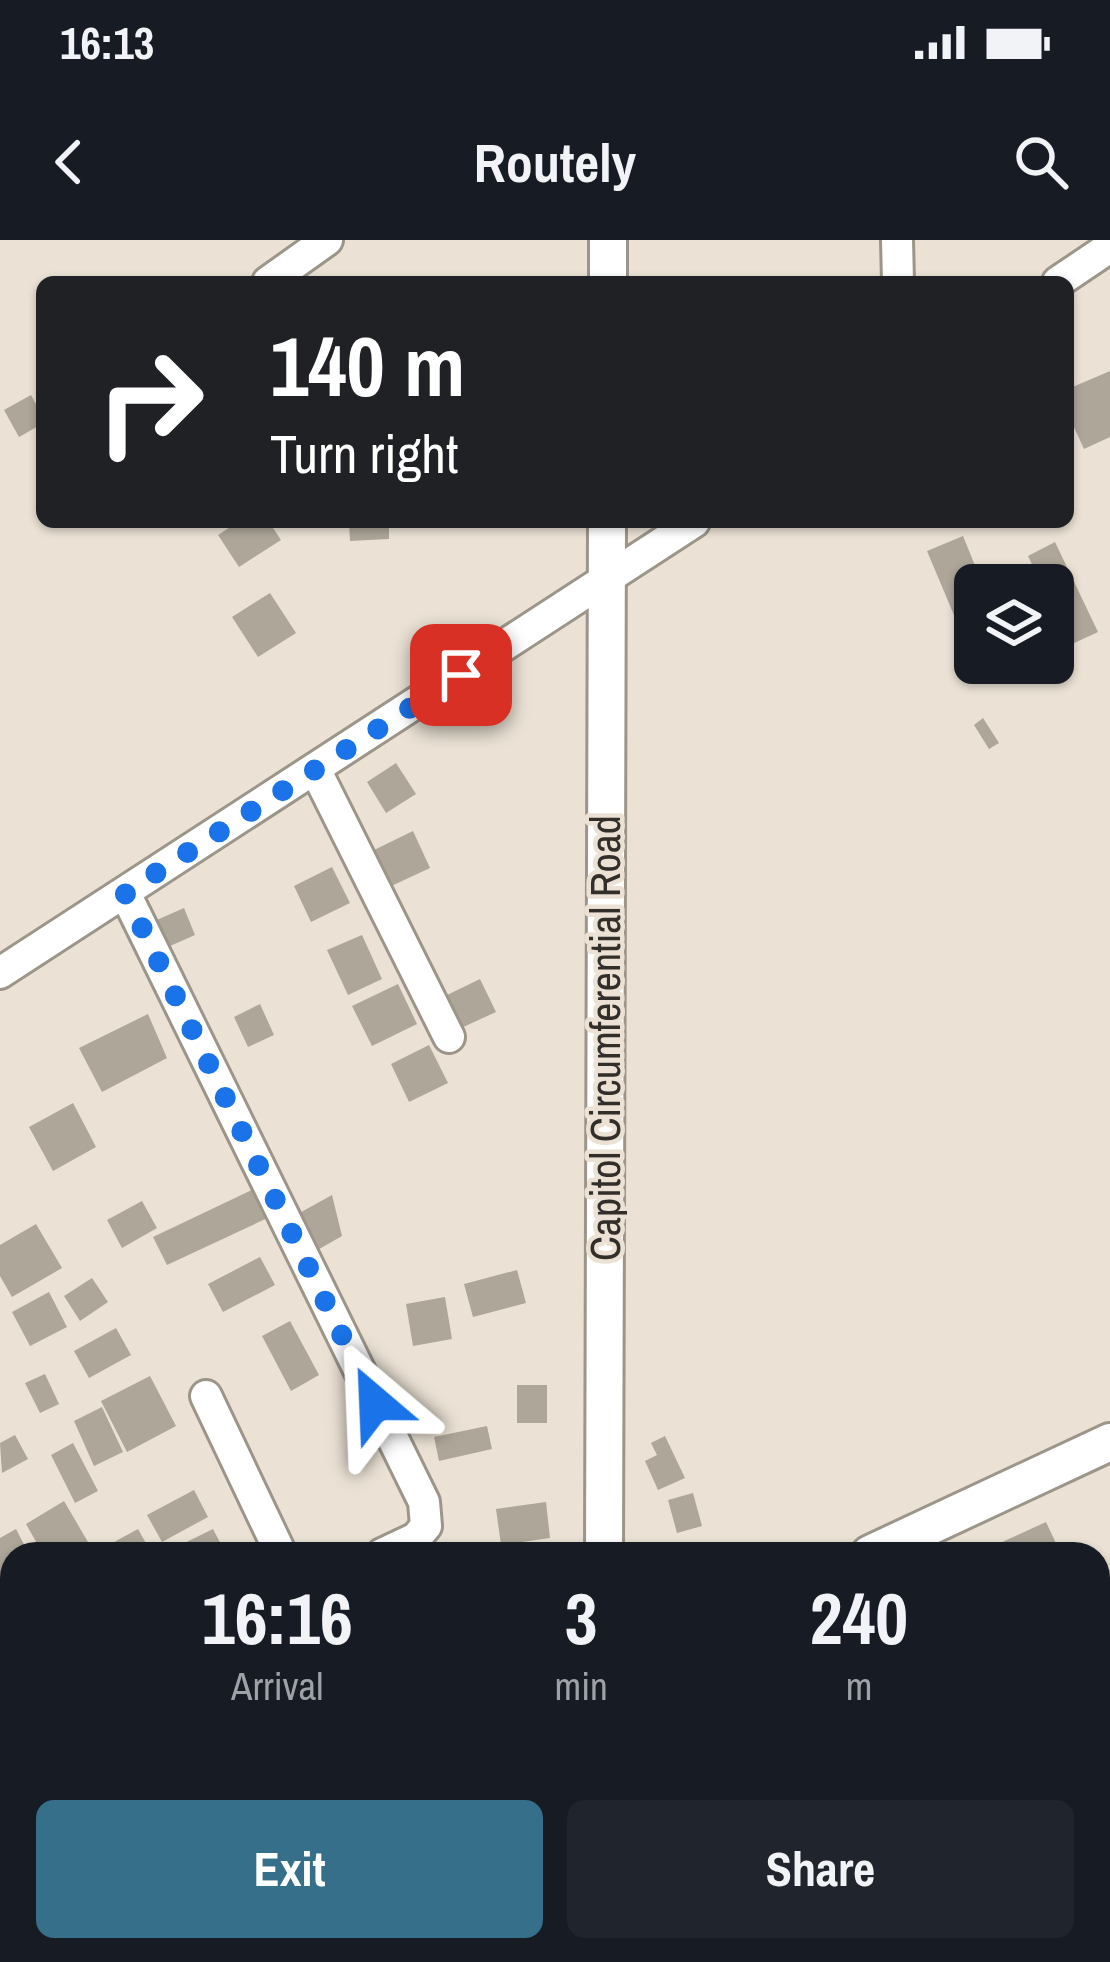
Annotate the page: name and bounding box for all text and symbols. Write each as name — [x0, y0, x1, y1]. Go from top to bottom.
text: 16:13 — [60, 12, 154, 73]
text: Routely — [474, 126, 636, 199]
icon: back — [36, 129, 102, 195]
icon: search — [1008, 129, 1074, 195]
text: 140 m — [270, 309, 465, 422]
icon: right — [72, 324, 228, 480]
text: Turn right — [270, 417, 458, 490]
map controls — [954, 564, 1074, 684]
button: layers — [954, 564, 1074, 684]
pin — [410, 624, 512, 726]
icon: arrive — [428, 642, 494, 708]
street label: Capitol Circumferential Road — [577, 815, 633, 1261]
position arrow — [312, 1340, 438, 1466]
text: 16:16 — [202, 1569, 353, 1666]
text: 3 — [565, 1569, 598, 1666]
text: 240 — [810, 1569, 908, 1666]
text: Arrival — [231, 1660, 323, 1712]
text: min — [555, 1660, 608, 1712]
text: m — [846, 1660, 872, 1712]
button: Exit — [36, 1800, 543, 1938]
button: Share — [567, 1800, 1074, 1938]

